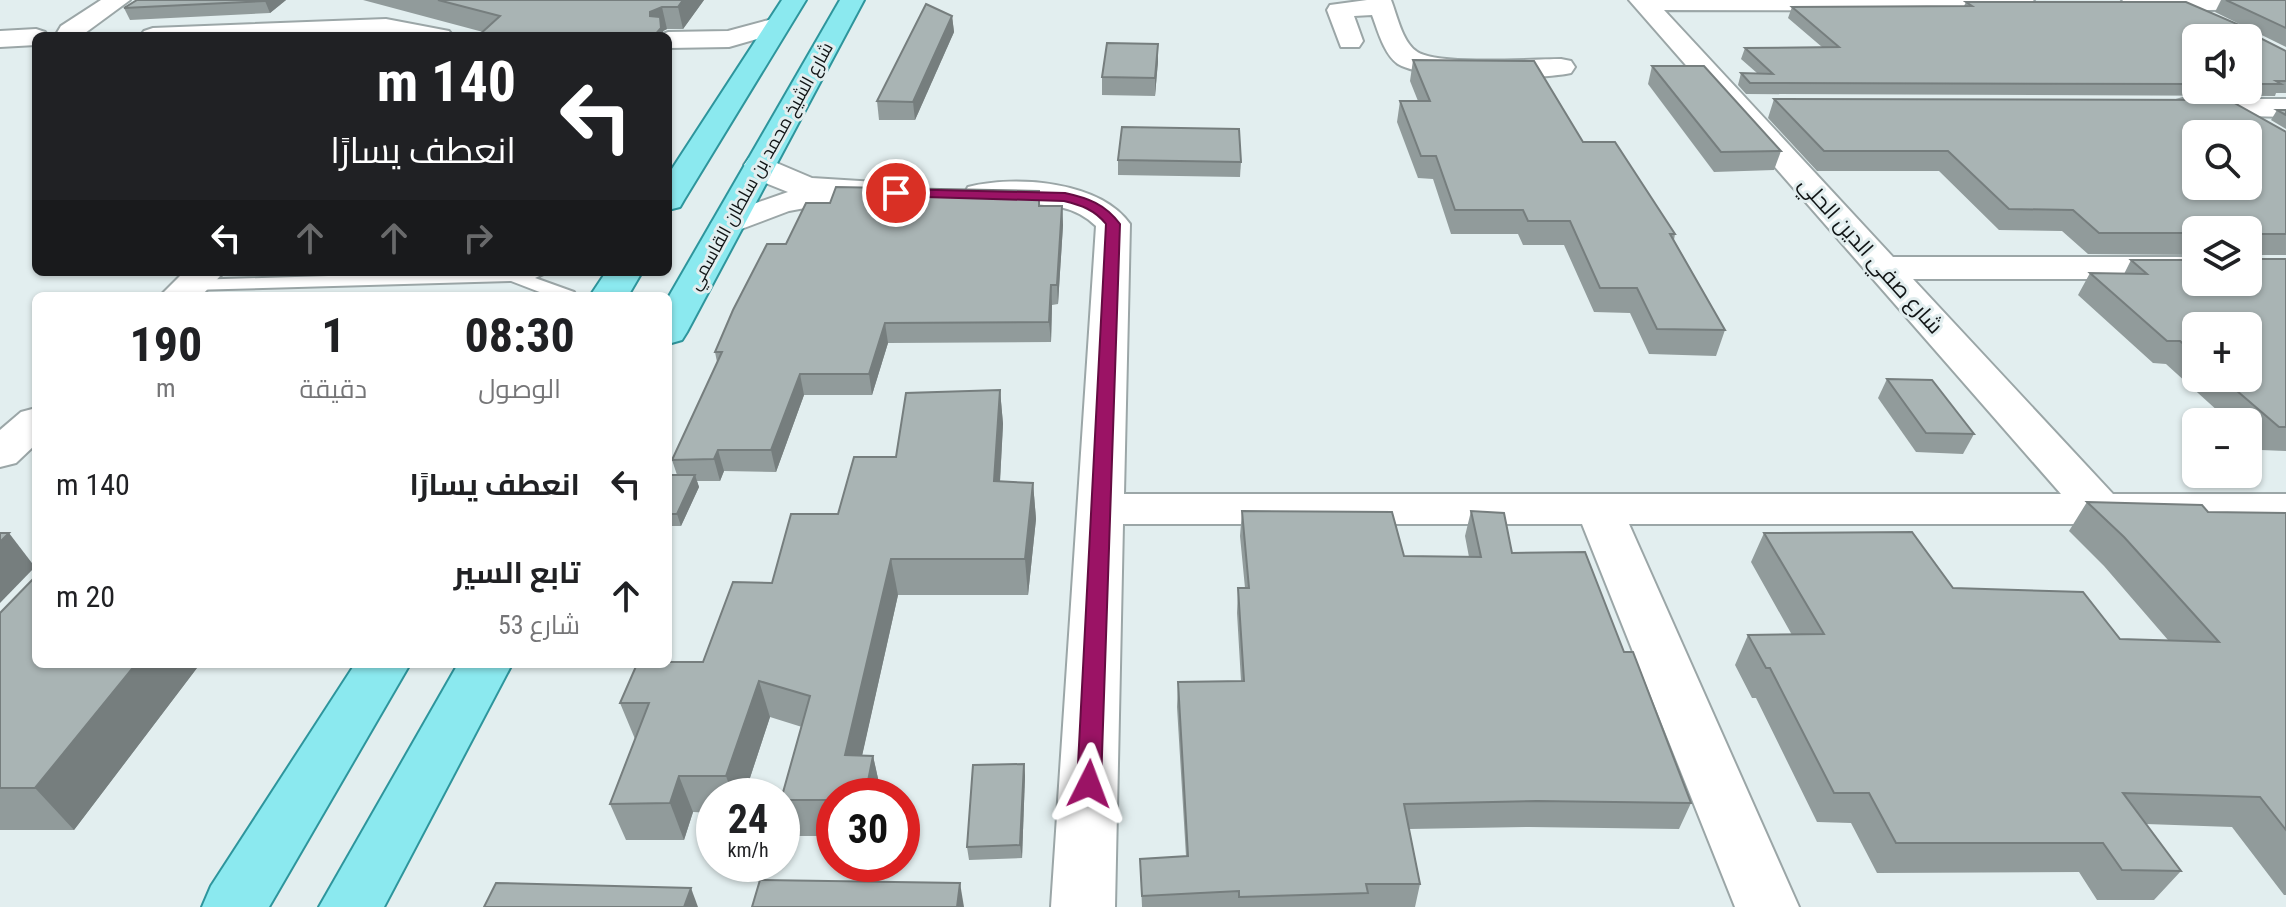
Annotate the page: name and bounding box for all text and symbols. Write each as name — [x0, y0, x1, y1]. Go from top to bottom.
map controls — [2182, 24, 2262, 488]
button: sound — [2182, 24, 2262, 104]
street label: شارع الشيخ محمد بن سلطان القاسمي — [683, 39, 840, 295]
text: 140 m — [377, 49, 516, 115]
icon: left — [544, 64, 648, 168]
button: search — [2182, 120, 2262, 200]
text: انعطف يسارًا — [330, 130, 516, 172]
pin — [862, 159, 930, 227]
icon: arrive — [874, 171, 918, 215]
street label: شارع صفي الدين الحلي — [1791, 171, 1948, 341]
icon: left — [204, 216, 248, 260]
icon: ahead — [288, 216, 332, 260]
icon: ahead — [372, 216, 416, 260]
icon: right — [456, 216, 500, 260]
button: layers — [2182, 216, 2262, 296]
text: 1 — [321, 307, 345, 364]
text: 08:30 — [465, 307, 575, 364]
button: + — [2182, 312, 2262, 392]
text: 190 — [129, 316, 202, 373]
text: m — [156, 373, 176, 403]
text: دقيقة — [300, 374, 367, 404]
text: الوصول — [478, 374, 561, 404]
button: − — [2182, 408, 2262, 488]
icon: left — [604, 462, 648, 506]
text: 140 m — [56, 467, 130, 502]
text: انعطف يسارًا — [409, 467, 580, 502]
text: تابع السير — [454, 555, 580, 590]
icon: ahead — [604, 574, 648, 618]
text: 20 m — [56, 579, 115, 614]
text: شارع 53 — [498, 610, 580, 640]
position arrow — [1047, 742, 1131, 826]
speed limit sign: 30 — [816, 778, 920, 882]
text: 24 — [728, 796, 768, 843]
text: km/h — [727, 838, 769, 862]

